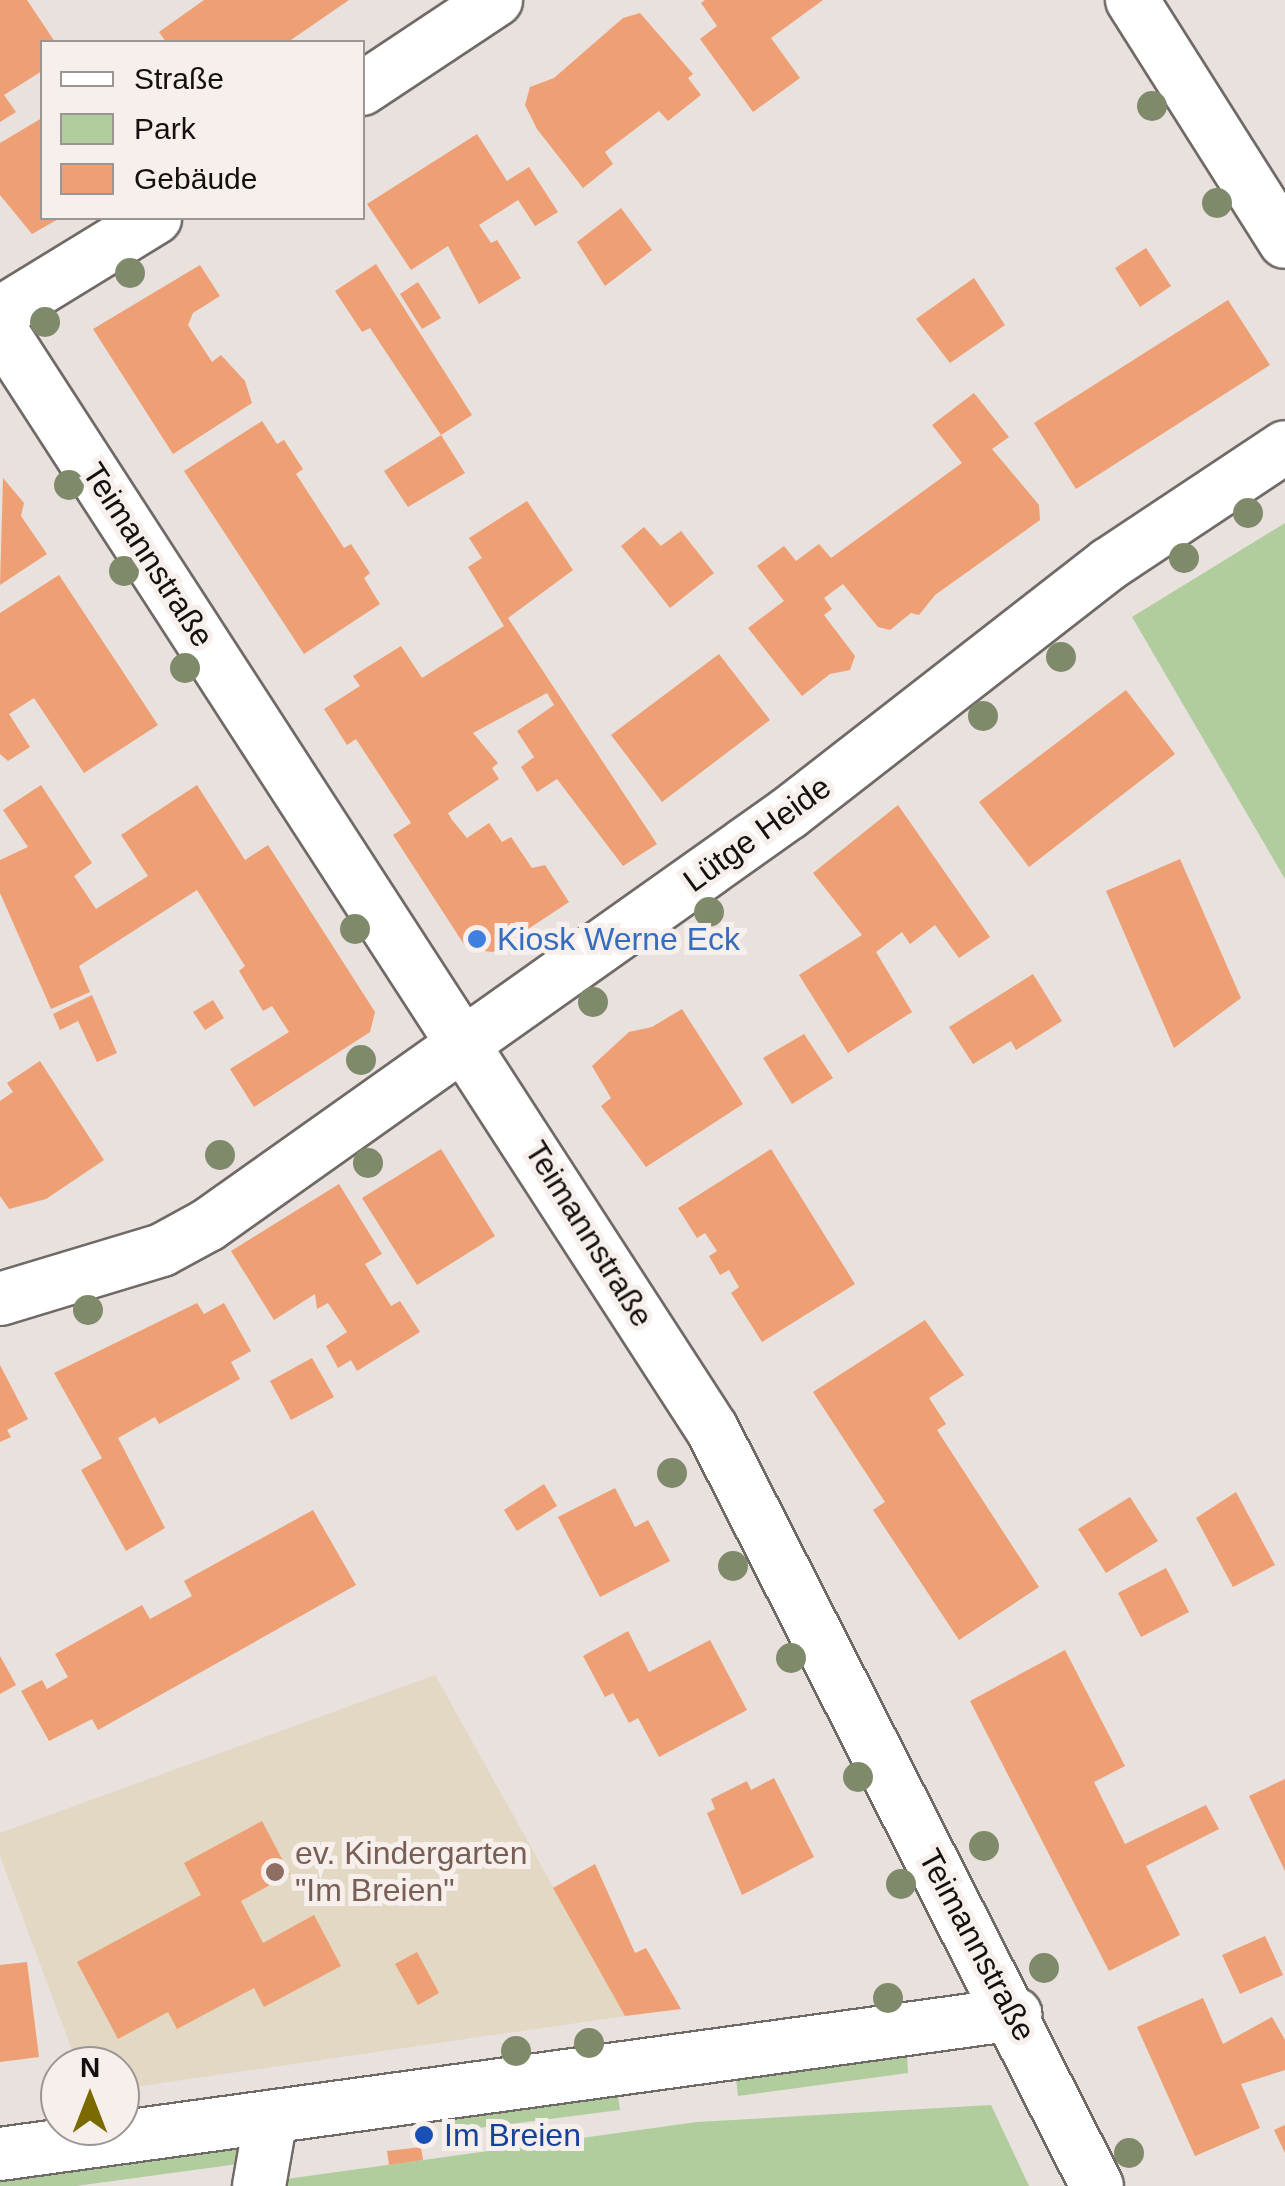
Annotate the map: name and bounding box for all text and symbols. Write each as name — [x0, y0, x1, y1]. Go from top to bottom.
legend — [40, 40, 365, 220]
text: Straße — [134, 62, 224, 95]
text: Park — [134, 112, 196, 145]
text: Gebäude — [134, 162, 257, 195]
street label: Teimannstraße — [74, 456, 222, 654]
street label: Lütge Heide — [676, 768, 838, 900]
place label: Kiosk Werne Eck — [497, 920, 740, 958]
marker: Kiosk Werne Eck — [466, 928, 488, 950]
street label: Teimannstraße — [517, 1134, 661, 1334]
place label: ev. Kindergarten "Im Breien" — [295, 1835, 527, 1910]
street label: Teimannstraße — [910, 1843, 1044, 2047]
marker: ev. Kindergarten "Im Breien" — [264, 1861, 286, 1883]
north arrow — [40, 2046, 140, 2146]
text: N — [80, 2052, 100, 2083]
place label: Im Breien — [444, 2116, 581, 2154]
marker: Im Breien — [413, 2124, 435, 2146]

